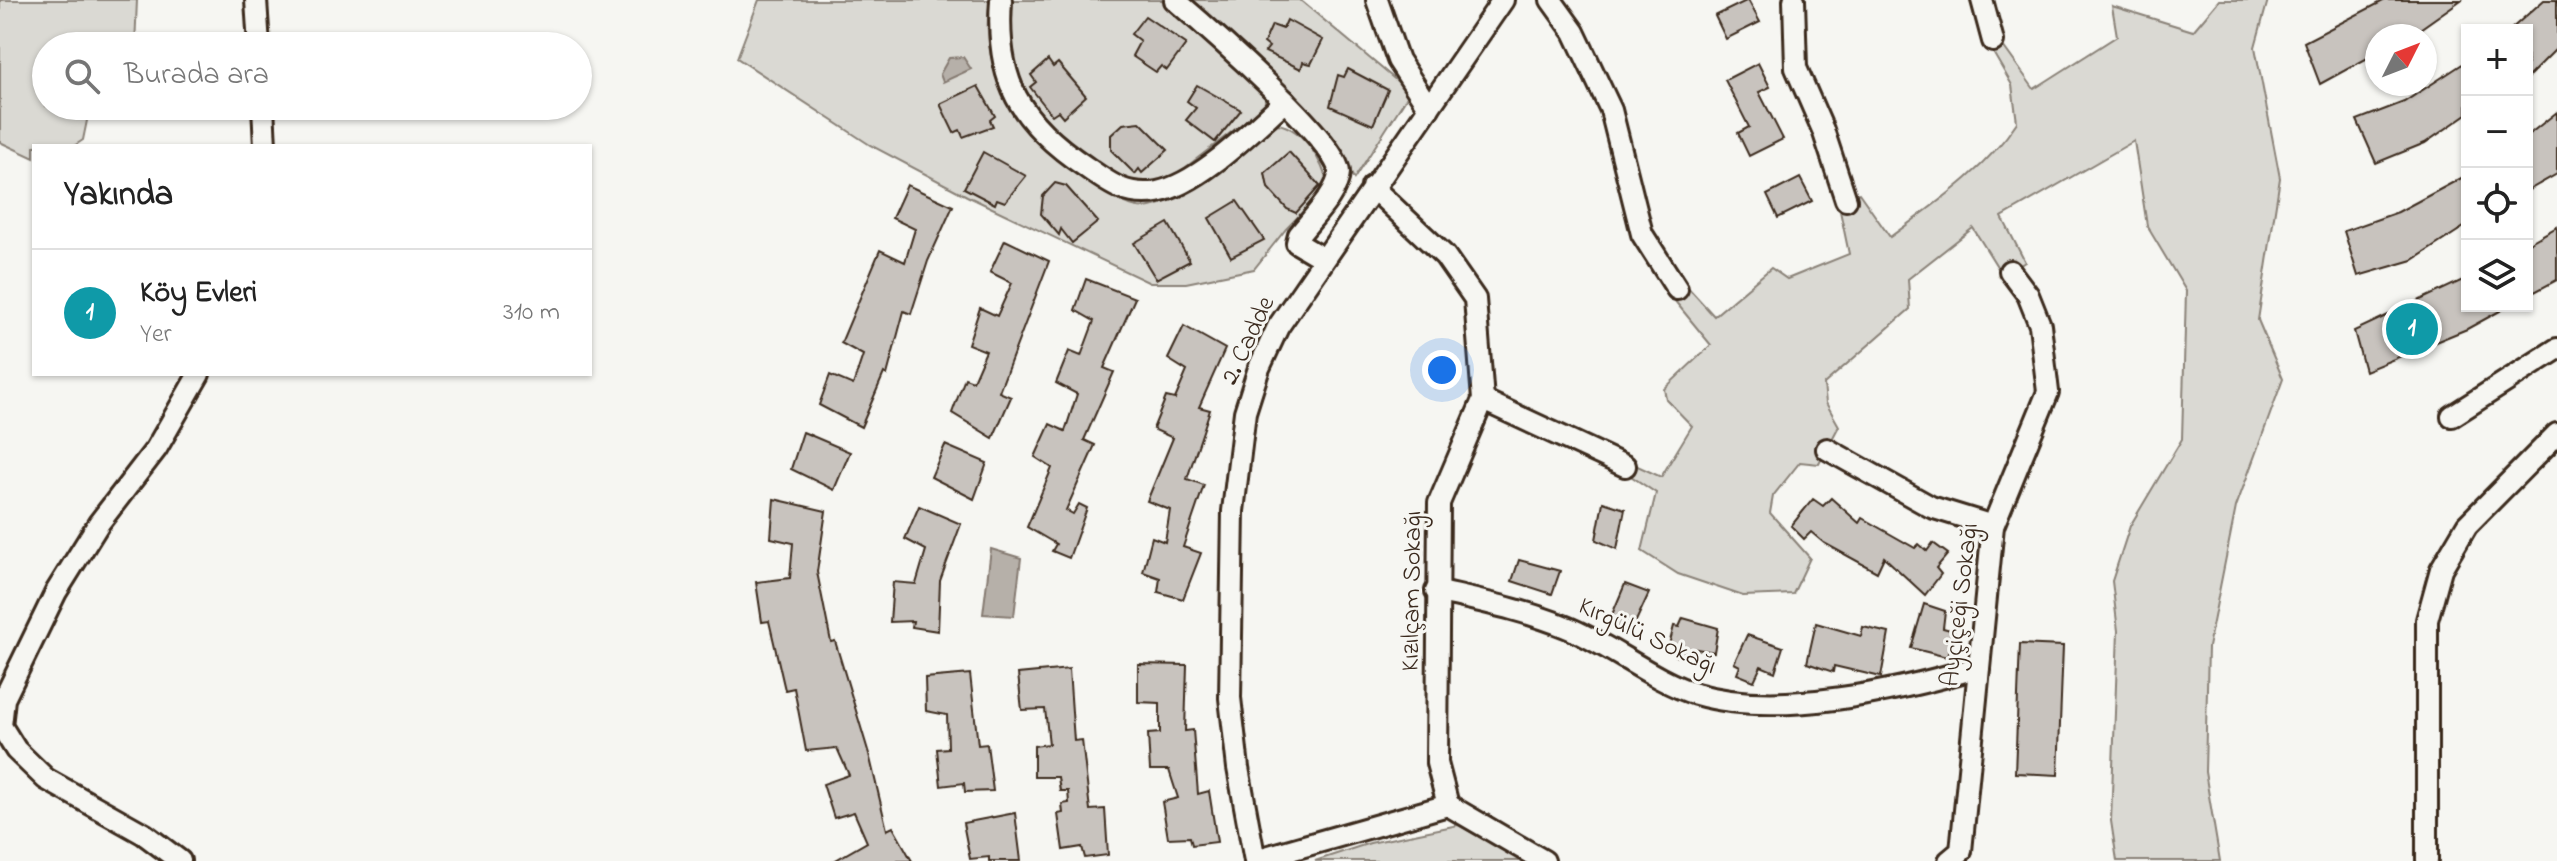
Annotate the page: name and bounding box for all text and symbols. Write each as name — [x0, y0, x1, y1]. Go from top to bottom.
north arrow — [2365, 24, 2437, 96]
map controls — [2461, 24, 2533, 312]
button: + — [2461, 24, 2533, 96]
search box — [32, 32, 592, 120]
icon: search — [60, 54, 104, 98]
text: Burada ara — [124, 54, 269, 98]
button: − — [2461, 96, 2533, 168]
button: locate — [2461, 168, 2533, 240]
text: Yakında — [64, 171, 173, 221]
button: layers — [2461, 240, 2533, 312]
text: Köy Evleri — [140, 272, 257, 316]
street label: 2. Cadde — [1212, 290, 1286, 392]
text: 1 — [86, 294, 94, 332]
text: 310 m — [503, 294, 560, 332]
pin: 1 — [2386, 299, 2438, 359]
text: Yer — [140, 316, 172, 354]
your location — [1422, 350, 1462, 390]
street label: Kızılçam Sokağı — [1393, 510, 1433, 672]
street label: Ayçiçeği Sokağı — [1932, 521, 1990, 689]
street label: Kırgülü Sokağı — [1572, 588, 1722, 686]

